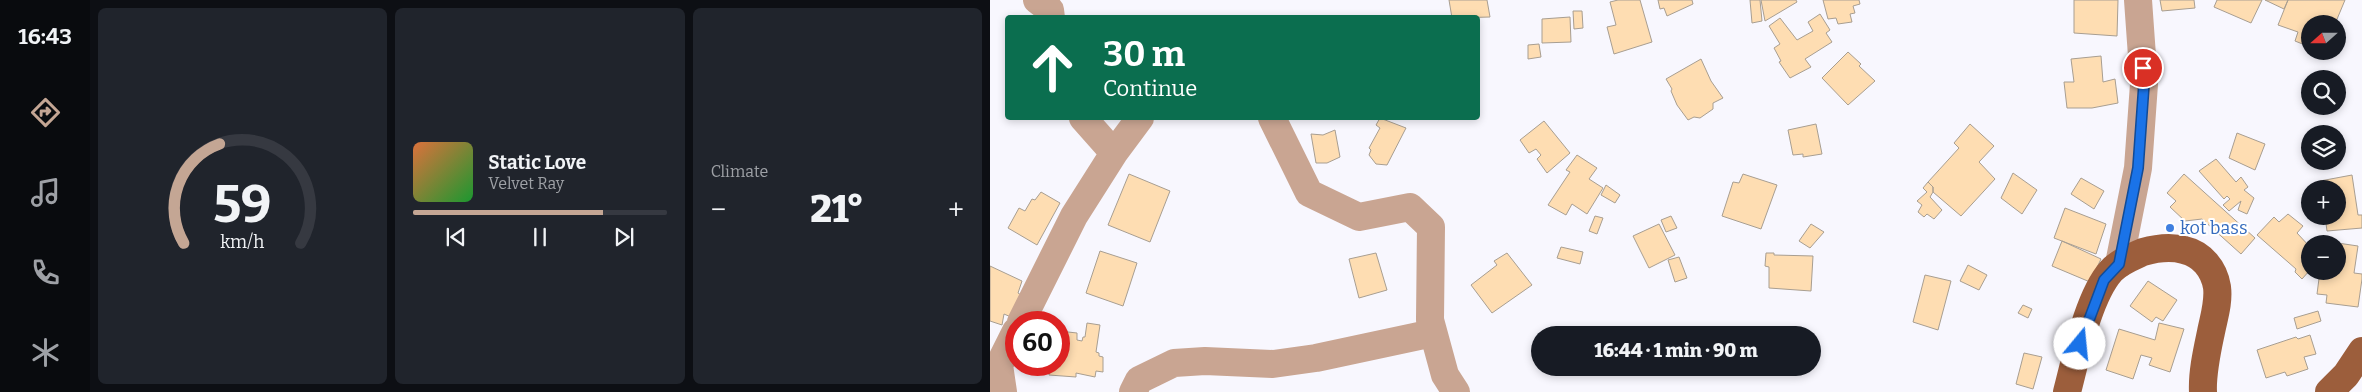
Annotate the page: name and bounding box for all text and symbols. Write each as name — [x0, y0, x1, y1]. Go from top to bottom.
north arrow — [2301, 15, 2346, 60]
map controls — [2301, 15, 2346, 280]
text: 16:43 — [18, 23, 72, 50]
text: 30 m — [1103, 33, 1185, 75]
icon: ahead — [1020, 35, 1085, 100]
pin — [2122, 47, 2164, 89]
icon: arrive — [2129, 54, 2157, 82]
button: search — [2301, 70, 2346, 115]
text: Continue — [1103, 75, 1197, 102]
icon: directions — [28, 95, 63, 130]
button: layers — [2301, 125, 2346, 170]
text: Static Love — [488, 151, 586, 174]
text: Climate — [711, 162, 768, 181]
text: 59 — [213, 173, 272, 236]
text: Velvet Ray — [488, 174, 564, 193]
icon: music — [28, 175, 63, 210]
button: + — [2301, 180, 2346, 225]
text: 21° — [810, 186, 864, 232]
text: − — [711, 193, 726, 226]
text: + — [948, 193, 964, 226]
place label: kot bass — [2180, 217, 2248, 239]
marker: kot bass — [2164, 222, 2176, 234]
icon: previous — [442, 223, 470, 251]
icon: pause — [526, 223, 554, 251]
icon: next — [610, 223, 638, 251]
text: km/h — [221, 231, 265, 253]
button: − — [2301, 235, 2346, 280]
icon: phone — [28, 255, 63, 290]
speed limit sign: 60 — [1005, 311, 1070, 376]
position arrow — [2053, 317, 2105, 369]
icon: climate — [28, 335, 63, 370]
text: 16:44 · 1 min · 90 m — [1594, 339, 1758, 362]

